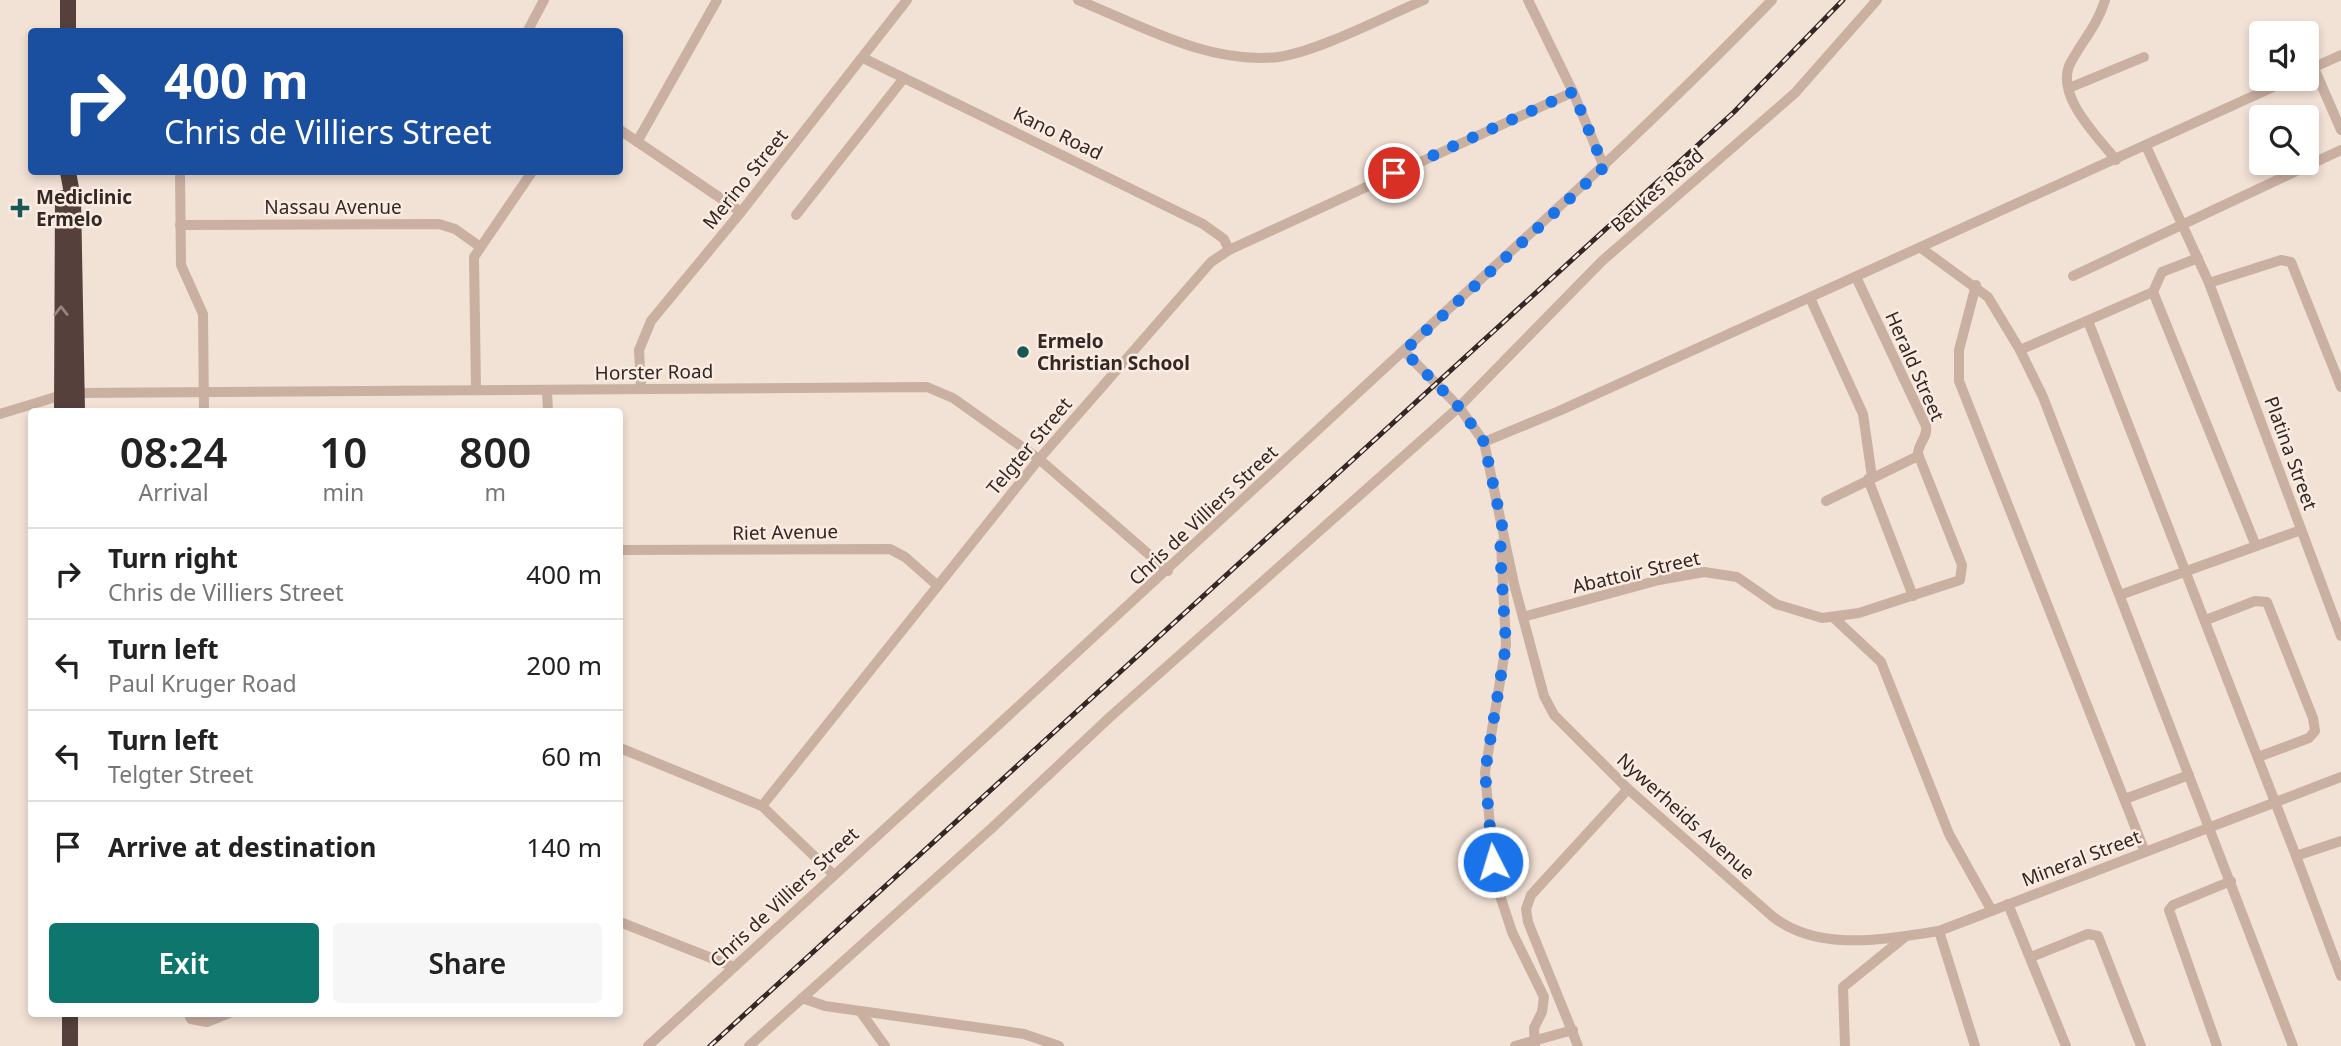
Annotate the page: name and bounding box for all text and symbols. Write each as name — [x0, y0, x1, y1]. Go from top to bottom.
map controls — [2249, 21, 2319, 175]
button: sound — [2249, 21, 2319, 91]
text: 400 m — [164, 47, 309, 113]
icon: right — [49, 56, 140, 147]
street label: Kano Road — [1009, 100, 1107, 166]
button: search — [2249, 105, 2319, 175]
text: Chris de Villiers Street — [164, 110, 492, 153]
street label: Merino Street — [697, 123, 794, 235]
street label: Beukes Road — [1605, 142, 1709, 238]
pin — [1364, 143, 1424, 203]
icon: arrive — [1375, 154, 1413, 192]
place label: Mediclinic Ermelo — [36, 184, 132, 232]
street label: Nassau Avenue — [264, 194, 402, 220]
marker: Mediclinic Ermelo — [10, 198, 30, 218]
one-way arrow — [54, 306, 69, 317]
street label: Herald Street — [1879, 307, 1951, 425]
place label: Ermelo Christian School — [1037, 328, 1190, 376]
marker: Ermelo Christian School — [1015, 344, 1031, 360]
street label: Horster Road — [595, 358, 713, 386]
street label: Telgter Street — [980, 392, 1078, 500]
street label: Platina Street — [2258, 393, 2324, 514]
text: 08:24 — [120, 423, 227, 480]
text: 10 — [319, 423, 367, 480]
text: 800 — [459, 423, 531, 480]
street label: Chris de Villiers Street — [1123, 439, 1283, 591]
text: Arrival — [139, 476, 209, 508]
text: min — [322, 476, 364, 508]
text: m — [484, 476, 506, 508]
street label: Riet Avenue — [732, 518, 838, 546]
text: Turn right — [108, 540, 238, 576]
street label: Abattoir Street — [1570, 545, 1703, 599]
icon: right — [49, 555, 87, 593]
text: 400 m — [526, 556, 602, 592]
text: Chris de Villiers Street — [108, 576, 344, 608]
text: Turn left — [108, 631, 219, 667]
icon: left — [49, 646, 87, 684]
text: 200 m — [526, 647, 602, 683]
text: Paul Kruger Road — [108, 667, 297, 699]
text: Turn left — [108, 722, 219, 758]
icon: left — [49, 737, 87, 775]
text: 60 m — [541, 738, 602, 774]
street label: Nywerheids Avenue — [1611, 747, 1761, 885]
text: Telgter Street — [108, 758, 253, 790]
street label: Chris de Villiers Street — [704, 821, 864, 973]
street label: Mineral Street — [2018, 823, 2144, 893]
position arrow — [1456, 825, 1530, 899]
icon: arrive — [49, 828, 87, 866]
text: Arrive at destination — [108, 829, 377, 865]
text: 140 m — [526, 829, 602, 865]
button: Exit — [49, 923, 319, 1003]
button: Share — [333, 923, 602, 1003]

